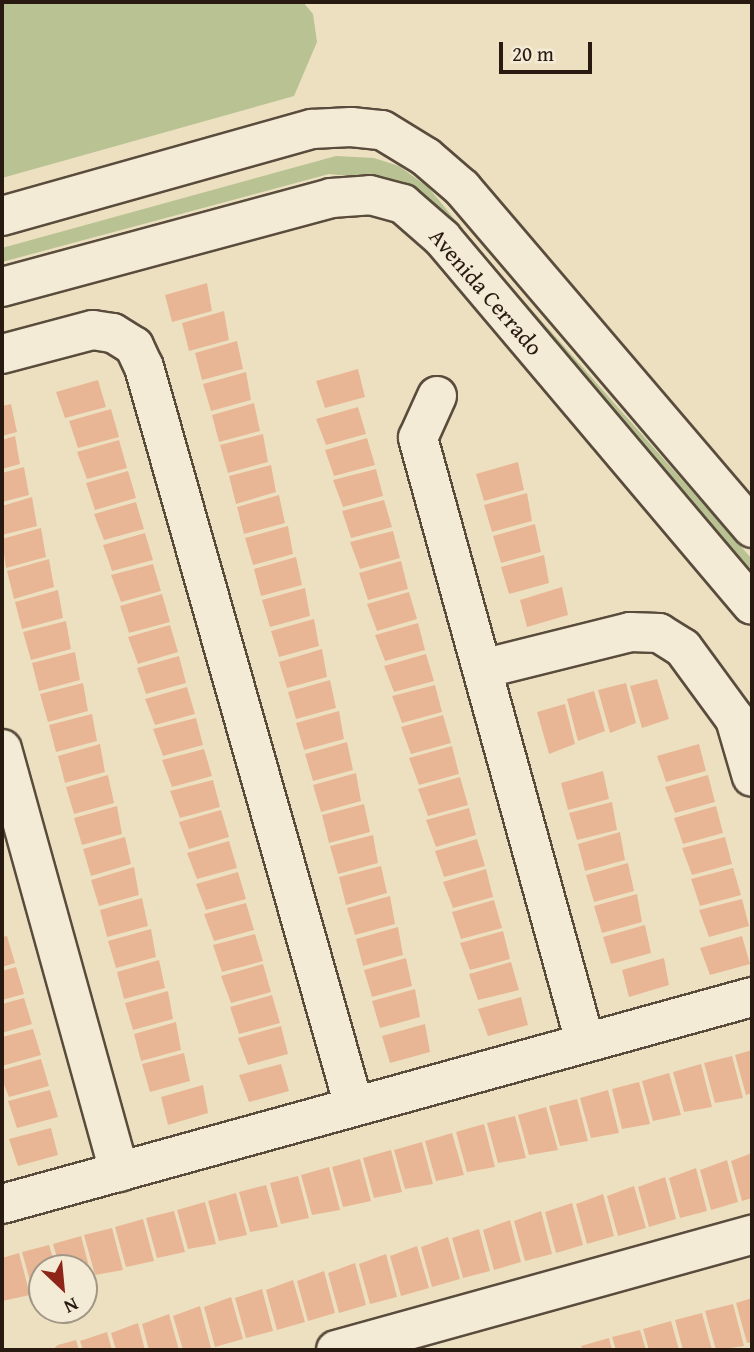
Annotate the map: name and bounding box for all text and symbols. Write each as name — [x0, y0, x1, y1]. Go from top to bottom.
scale bar — [502, 28, 595, 72]
text: 20 m — [512, 38, 554, 69]
street label: Avenida Cerrado — [423, 223, 549, 361]
north arrow — [28, 1254, 98, 1324]
text: N — [59, 1291, 83, 1321]

